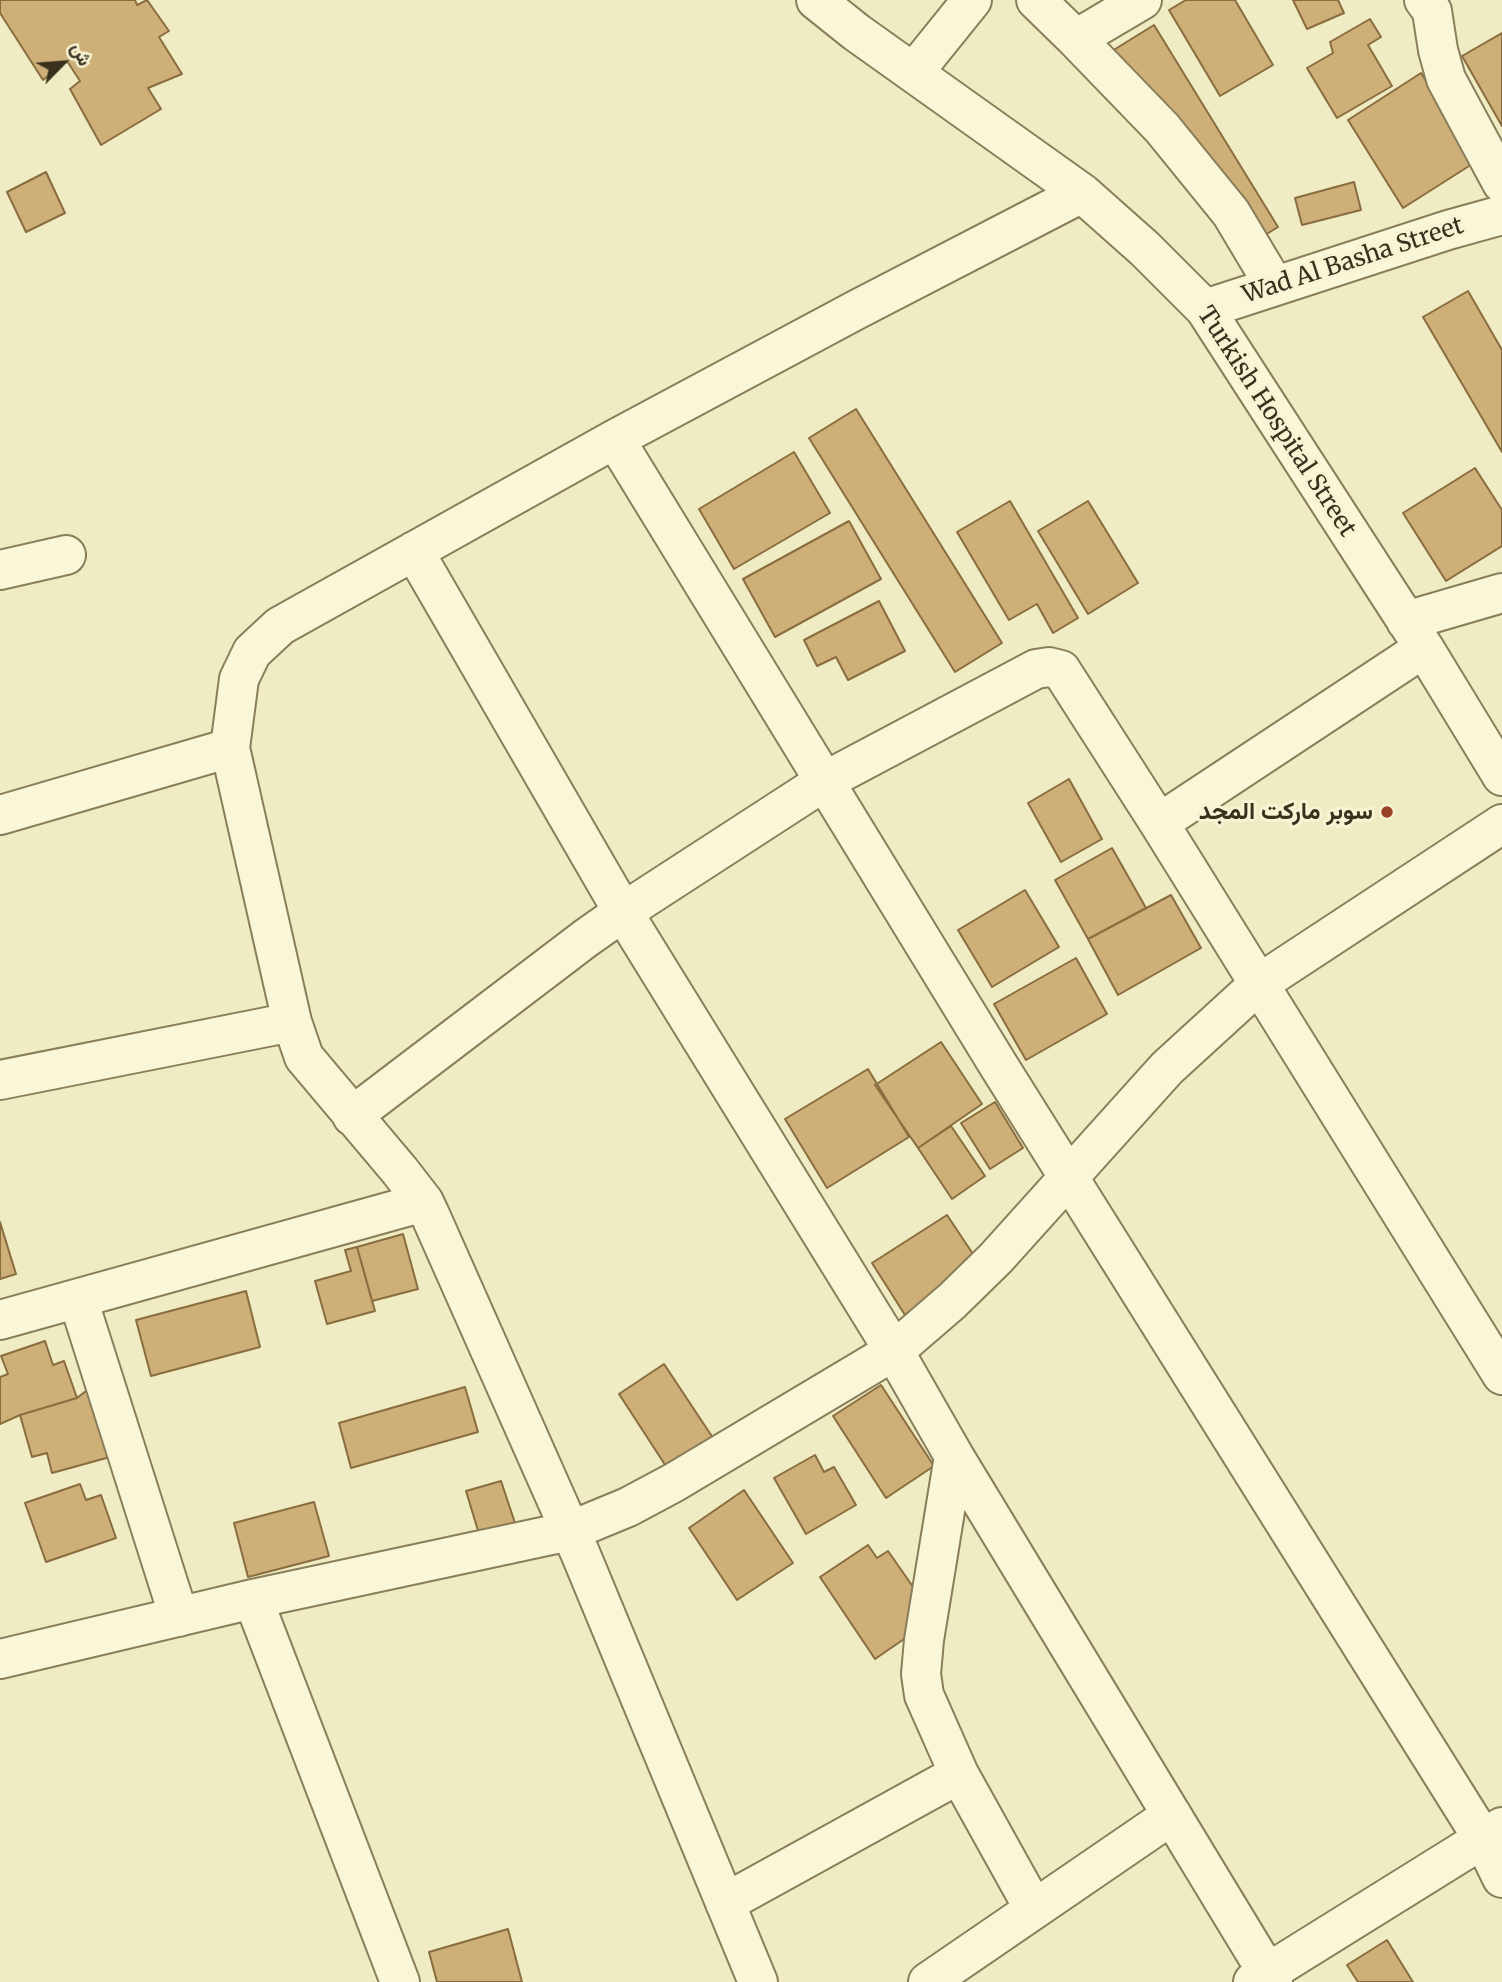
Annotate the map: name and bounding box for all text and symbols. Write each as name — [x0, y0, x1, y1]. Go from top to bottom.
north arrow — [28, 28, 98, 98]
text: ش — [66, 39, 98, 70]
street label: Wad Al Basha Street — [1239, 212, 1467, 310]
street label: Turkish Hospital Street — [1191, 301, 1361, 543]
place label: سوبر ماركت المجد — [1199, 798, 1373, 826]
marker: سوبر ماركت المجد — [1379, 804, 1395, 820]

